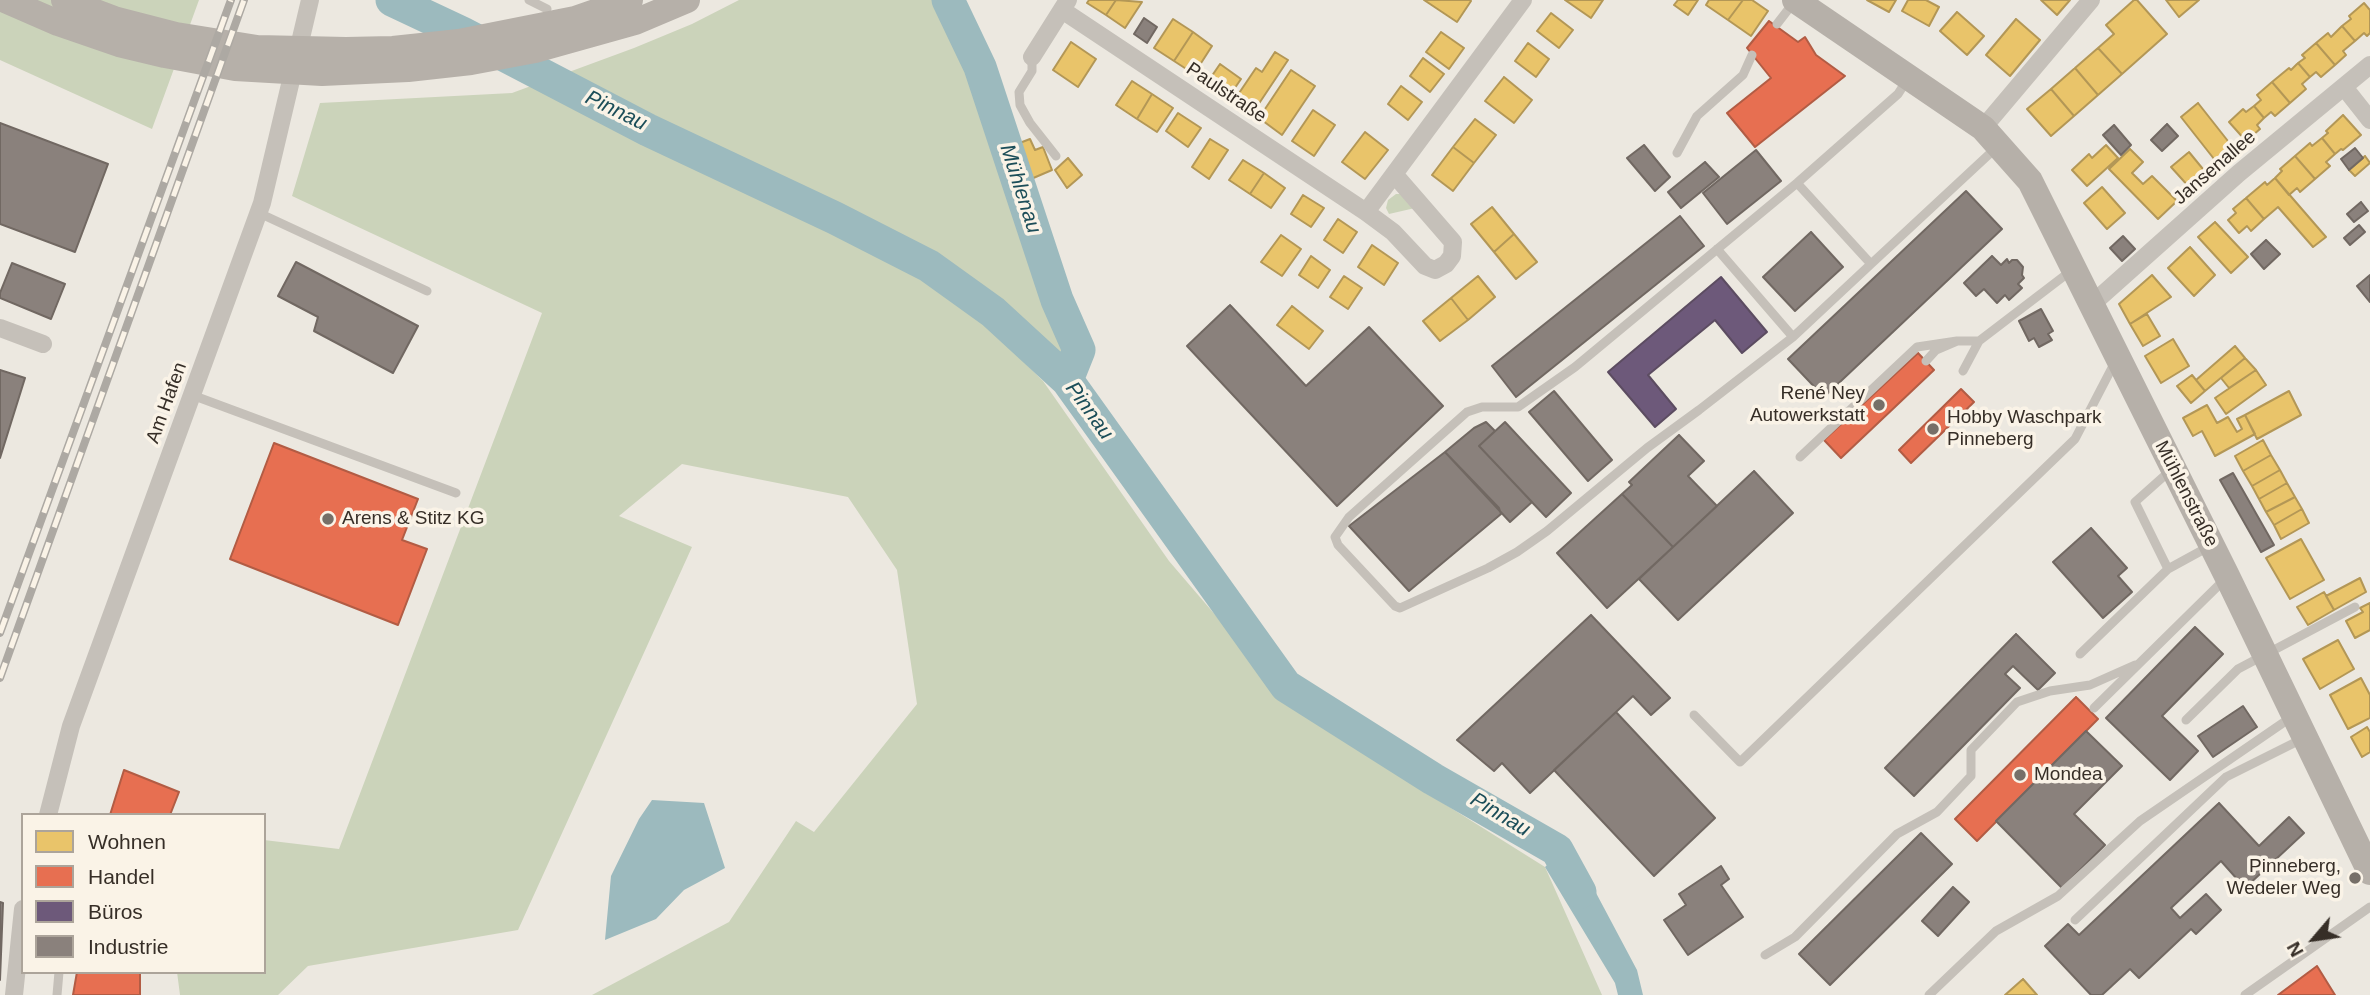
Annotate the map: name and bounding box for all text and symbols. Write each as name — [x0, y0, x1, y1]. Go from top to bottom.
street label: Paulstraße — [1182, 58, 1270, 128]
water label: Pinnau — [581, 85, 651, 137]
street label: Jansenallee — [2169, 126, 2261, 210]
water label: Mühlenau — [994, 141, 1046, 237]
street label: Am Hafen — [142, 359, 192, 447]
water label: Pinnau — [1060, 377, 1118, 445]
place label: René Ney Autowerkstatt — [1750, 383, 1865, 427]
marker: René Ney Autowerkstatt — [1871, 397, 1887, 413]
place label: Hobby Waschpark Pinneberg — [1947, 407, 2102, 451]
marker: Hobby Waschpark Pinneberg — [1925, 421, 1941, 437]
street label: Mühlenstraße — [2149, 437, 2223, 551]
place label: Arens & Stitz KG — [342, 508, 485, 530]
marker: Arens & Stitz KG — [320, 511, 336, 527]
place label: Mondea — [2034, 764, 2103, 786]
marker: Mondea — [2012, 767, 2028, 783]
water label: Pinnau — [1465, 787, 1535, 843]
legend — [21, 813, 266, 974]
text: Wohnen — [88, 830, 166, 853]
place label: Pinneberg, Wedeler Weg — [2227, 856, 2341, 900]
text: Handel — [88, 865, 155, 888]
marker: Pinneberg, Wedeler Weg — [2347, 870, 2363, 886]
text: Büros — [88, 900, 143, 923]
north arrow — [2279, 904, 2349, 974]
text: Industrie — [88, 935, 169, 958]
text: N — [2283, 938, 2308, 961]

